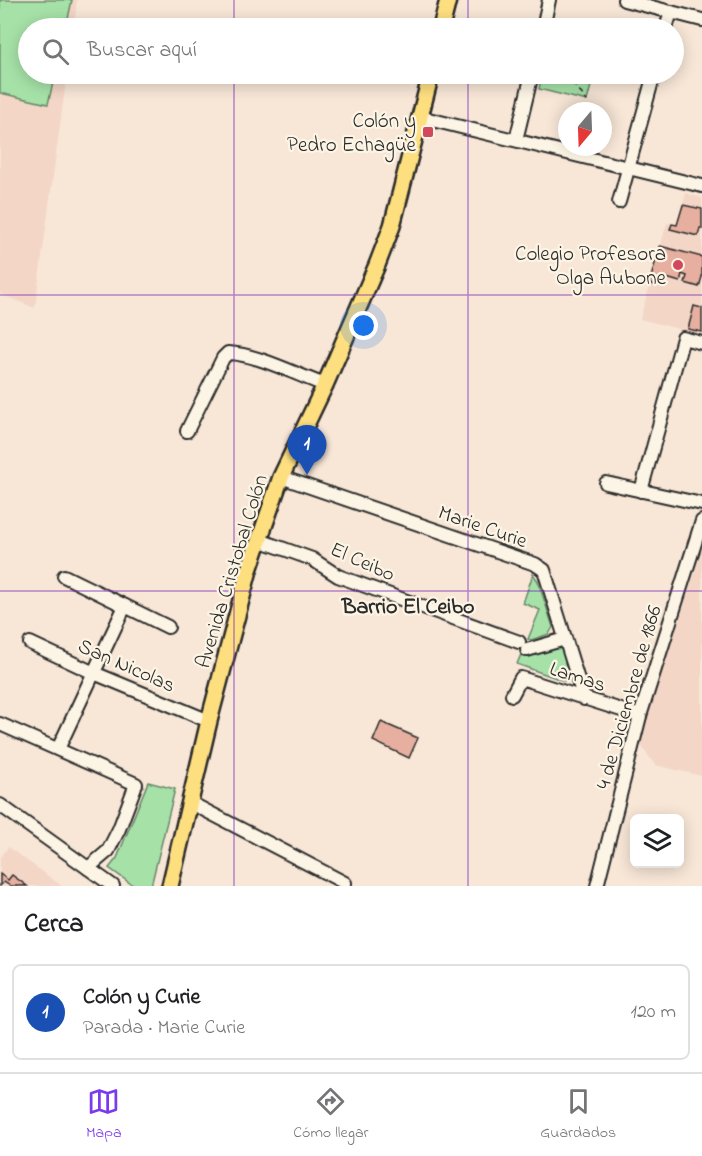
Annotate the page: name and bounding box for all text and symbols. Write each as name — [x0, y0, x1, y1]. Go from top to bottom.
search box — [18, 18, 684, 84]
icon: search — [39, 35, 72, 68]
text: Buscar aquí — [87, 35, 197, 67]
north arrow — [558, 102, 612, 156]
place label: Colón y Pedro Echagüe — [287, 107, 417, 163]
marker: Colón y Pedro Echagüe — [421, 125, 435, 139]
place label: Colegio Profesora Olga Aubone — [515, 240, 667, 296]
marker: Colegio Profesora Olga Aubone — [671, 258, 685, 272]
your location — [349, 311, 378, 340]
pin: 1 — [288, 426, 326, 475]
street label: Avenida Cristobal Colón — [189, 471, 277, 672]
street label: Marie Curie — [434, 499, 531, 557]
street label: El Ceibo — [325, 535, 400, 590]
district label: Barrio El Ceibo — [341, 592, 474, 624]
street label: 4 de Diciembre de 1866 — [589, 602, 671, 793]
street label: San Nicolas — [73, 632, 180, 702]
street label: Lamas — [545, 655, 609, 701]
map controls — [630, 814, 684, 868]
button: layers — [630, 814, 684, 868]
text: Cerca — [24, 906, 84, 944]
text: Colón y Curie — [83, 982, 200, 1014]
text: 1 — [42, 998, 49, 1027]
text: 120 m — [631, 998, 676, 1027]
text: Parada · Marie Curie — [83, 1014, 245, 1043]
tab: Mapa — [86, 1085, 122, 1145]
tab: Cómo llegar — [293, 1085, 369, 1145]
tab: Guardados — [540, 1085, 616, 1145]

